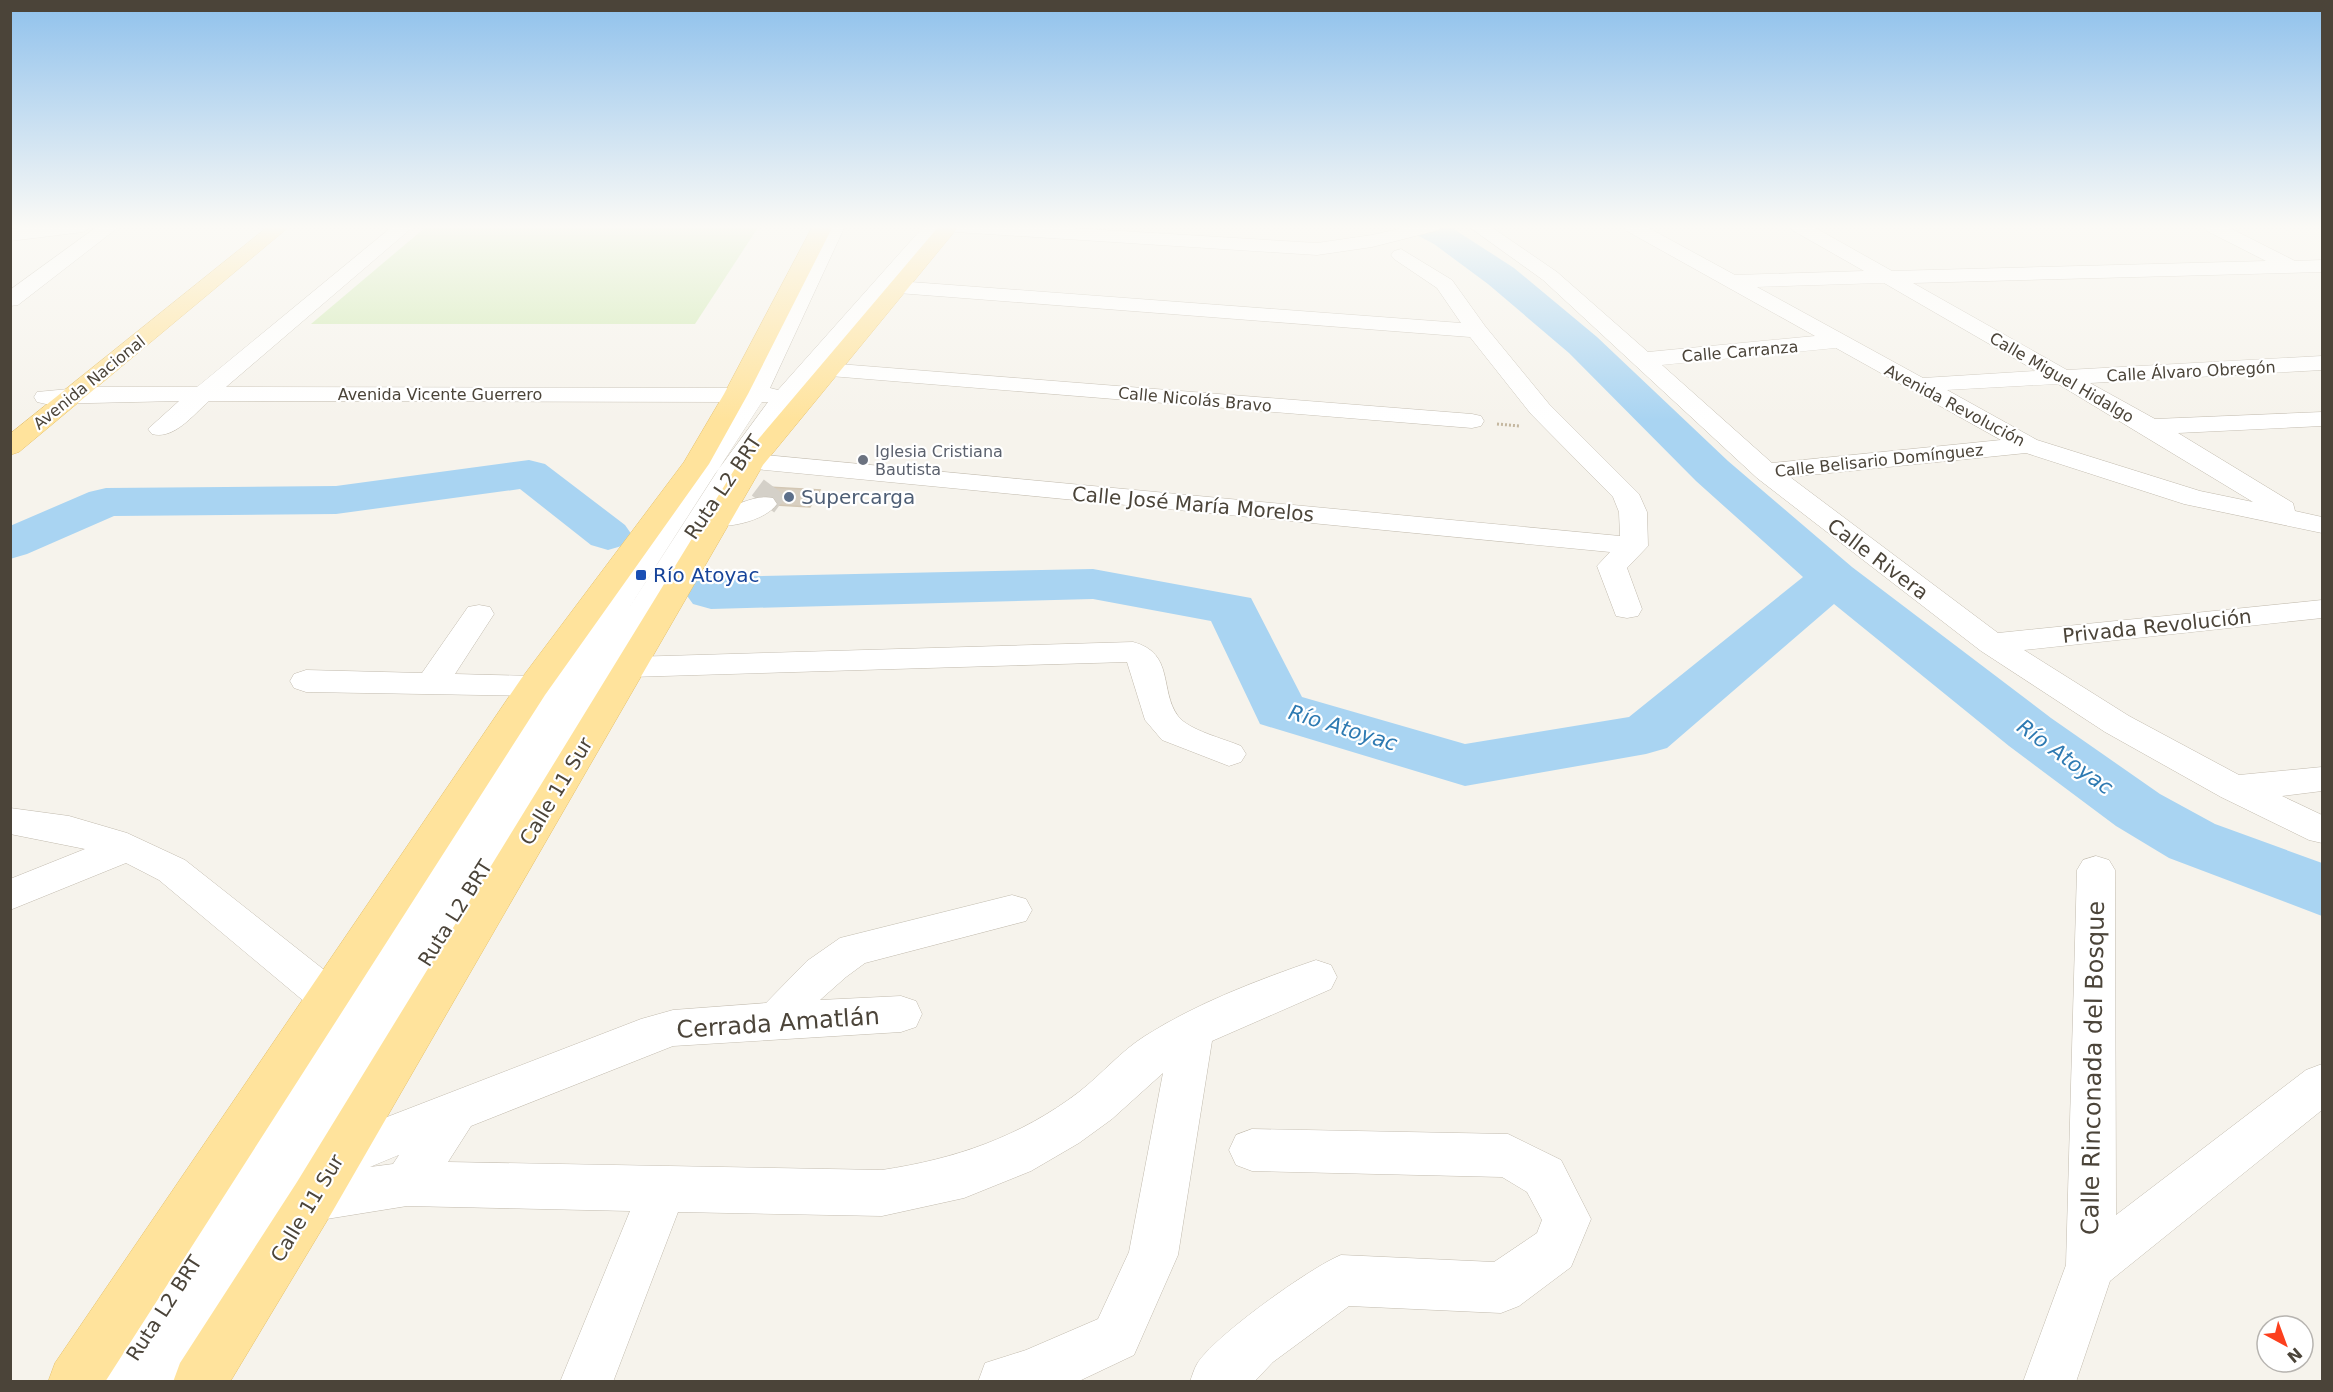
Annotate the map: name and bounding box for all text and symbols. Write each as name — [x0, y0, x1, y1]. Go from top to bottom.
street label: Calle Miguel Hidalgo — [1986, 328, 2137, 427]
street label: Avenida Nacional — [30, 332, 149, 433]
street label: Calle Carranza — [1681, 337, 1799, 366]
street label: Calle Álvaro Obregón — [2106, 358, 2276, 385]
street label: Avenida Revolución — [1881, 360, 2028, 450]
street label: Calle Nicolás Bravo — [1117, 383, 1273, 416]
street label: Avenida Vicente Guerrero — [338, 385, 542, 404]
street label: Ruta L2 BRT — [679, 430, 767, 544]
street label: Calle Belisario Domínguez — [1774, 440, 1984, 481]
place label: Iglesia Cristiana Bautista — [875, 442, 1003, 479]
marker: Iglesia Cristiana Bautista — [856, 453, 870, 467]
street label: Calle José María Morelos — [1071, 481, 1315, 527]
place label: Supercarga — [801, 485, 915, 509]
marker: Supercarga — [782, 490, 796, 504]
street label: Calle Rivera — [1823, 513, 1933, 605]
place label: Río Atoyac — [653, 563, 760, 587]
marker: Río Atoyac — [634, 568, 648, 582]
street label: Privada Revolución — [2061, 604, 2253, 648]
water label: Río Atoyac — [1286, 700, 1401, 756]
water label: Río Atoyac — [2013, 714, 2118, 800]
street label: Calle 11 Sur — [514, 732, 598, 849]
street label: Ruta L2 BRT — [413, 855, 498, 971]
street label: Calle Rinconada del Bosque — [2076, 901, 2110, 1235]
street label: Cerrada Amatlán — [675, 1002, 881, 1044]
street label: Calle 11 Sur — [265, 1149, 349, 1266]
street label: Ruta L2 BRT — [121, 1250, 207, 1365]
north arrow — [2255, 1314, 2315, 1374]
text: N — [2283, 1343, 2306, 1367]

